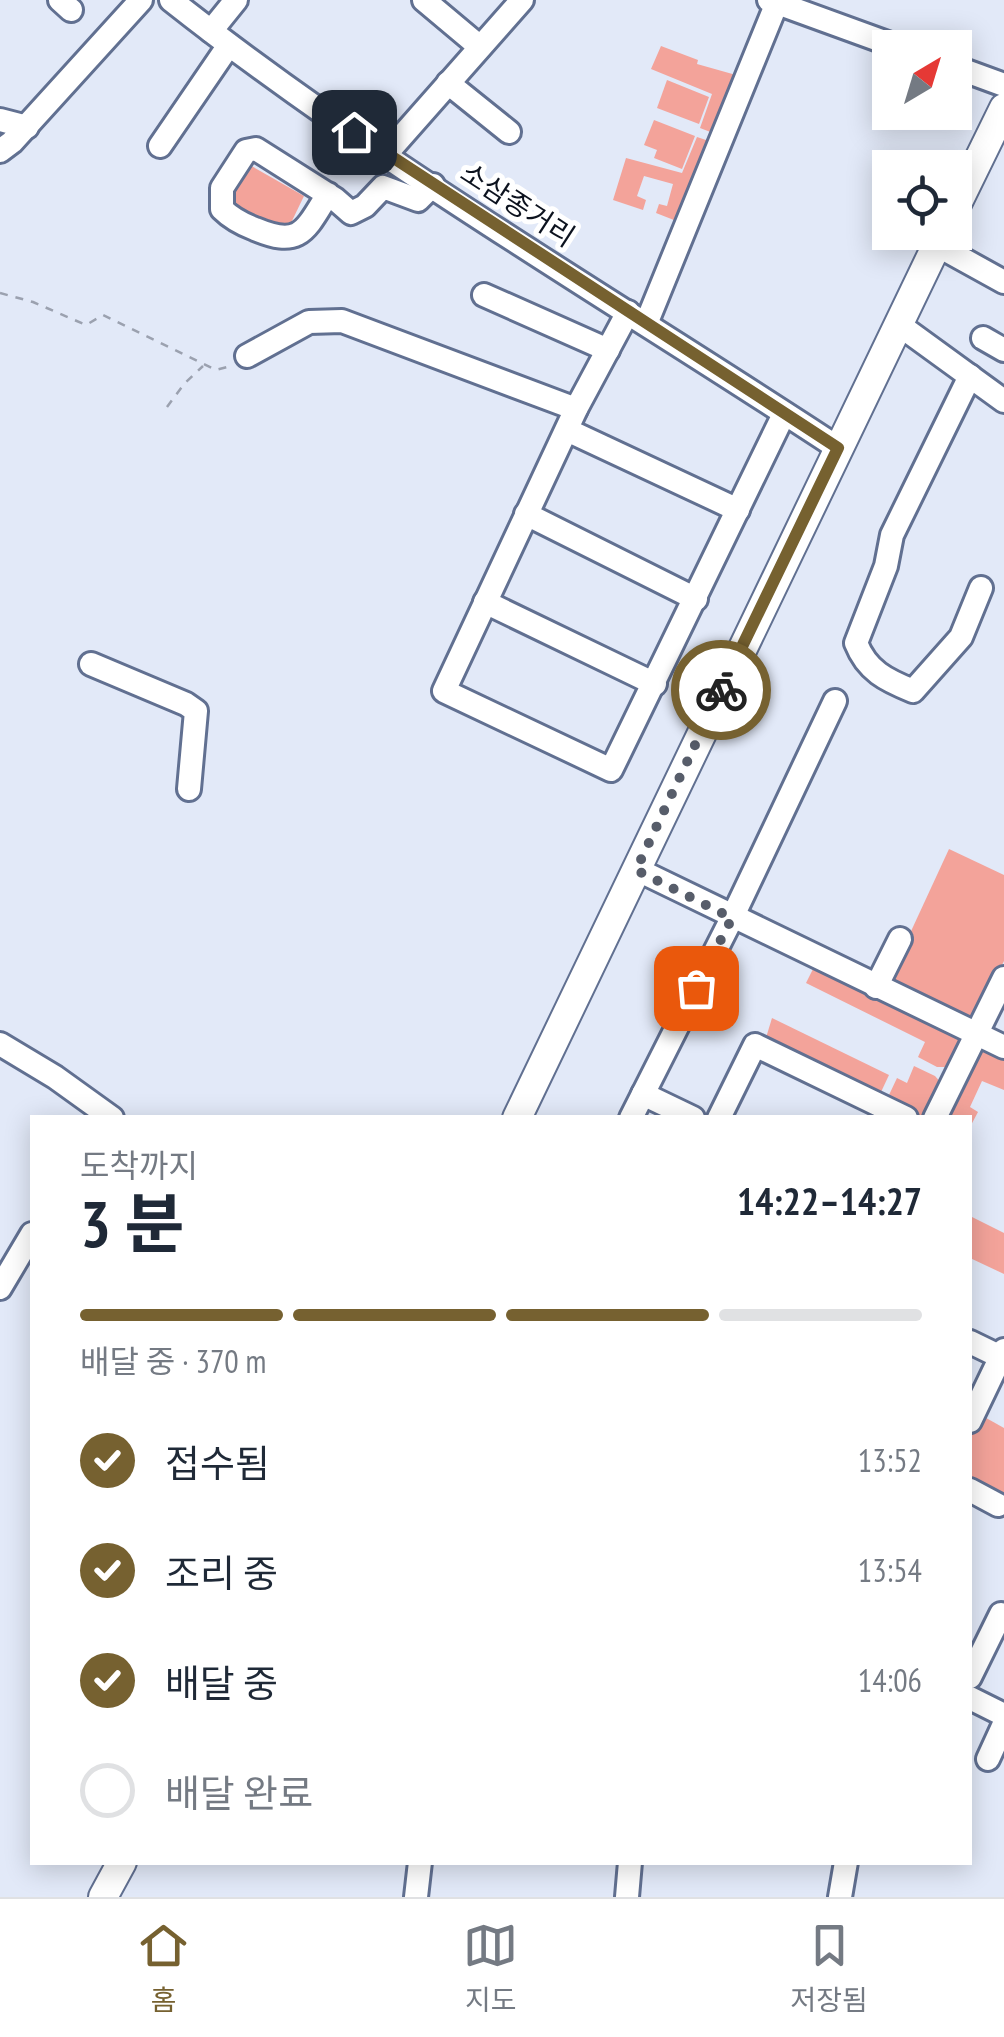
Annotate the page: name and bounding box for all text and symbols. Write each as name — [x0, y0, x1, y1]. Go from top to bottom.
north arrow — [872, 30, 972, 130]
map controls — [872, 30, 972, 250]
pin — [312, 90, 397, 175]
icon: home — [327, 105, 382, 160]
button: locate — [872, 150, 972, 250]
street label: 소삼종거리 — [454, 153, 582, 255]
courier — [671, 640, 771, 740]
icon: bike — [694, 663, 749, 718]
pin — [654, 946, 739, 1031]
icon: bag — [669, 961, 724, 1016]
text: 도착까지 — [80, 1144, 198, 1186]
text: 14:22–14:27 — [737, 1176, 922, 1225]
text: 3 분 — [80, 1181, 184, 1265]
text: 배달 중 · 370 m — [80, 1340, 266, 1382]
icon: check — [80, 1433, 135, 1488]
text: 접수됨 — [165, 1438, 270, 1487]
text: 13:52 — [858, 1439, 922, 1481]
icon: check — [80, 1543, 135, 1598]
text: 조리 중 — [165, 1548, 278, 1597]
text: 13:54 — [858, 1549, 922, 1591]
icon: check — [80, 1653, 135, 1708]
text: 배달 중 — [165, 1658, 278, 1707]
text: 14:06 — [858, 1659, 922, 1701]
text: 배달 완료 — [165, 1768, 313, 1817]
tab: 홈 — [136, 1918, 191, 2018]
tab: 지도 — [463, 1918, 518, 2018]
tab: 저장됨 — [791, 1918, 868, 2018]

